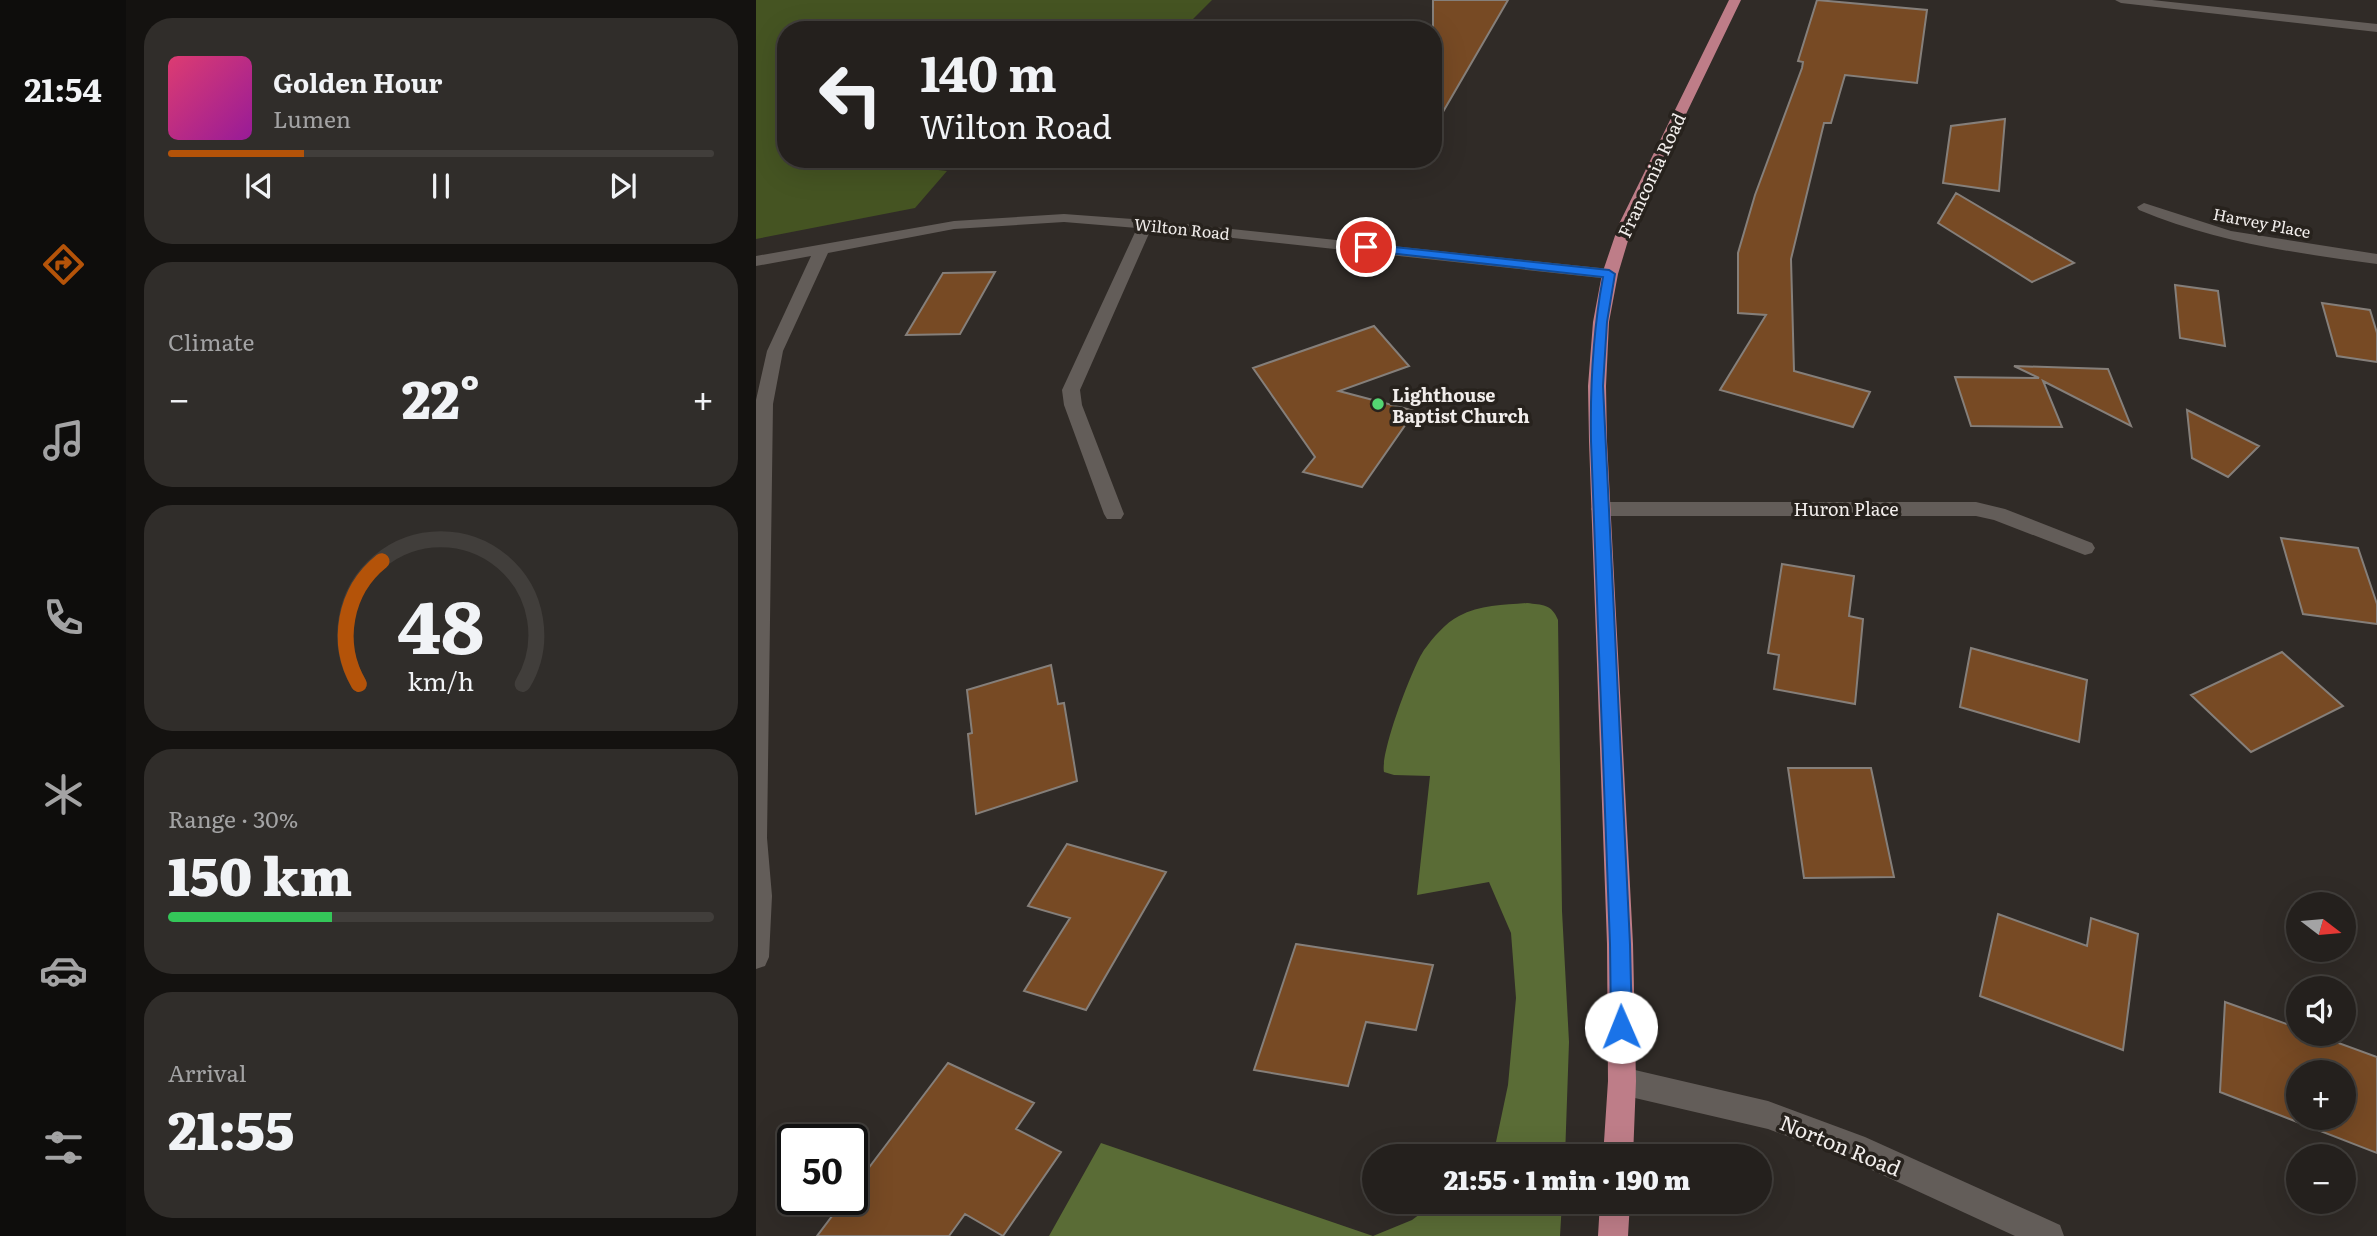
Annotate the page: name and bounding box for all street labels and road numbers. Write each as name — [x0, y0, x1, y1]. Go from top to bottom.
street label: Franconia Road — [1610, 108, 1692, 242]
street label: Harvey Place — [2211, 201, 2313, 243]
street label: Wilton Road — [1133, 211, 1231, 245]
street label: Huron Place — [1793, 495, 1899, 522]
street label: Norton Road — [1776, 1106, 1906, 1182]

